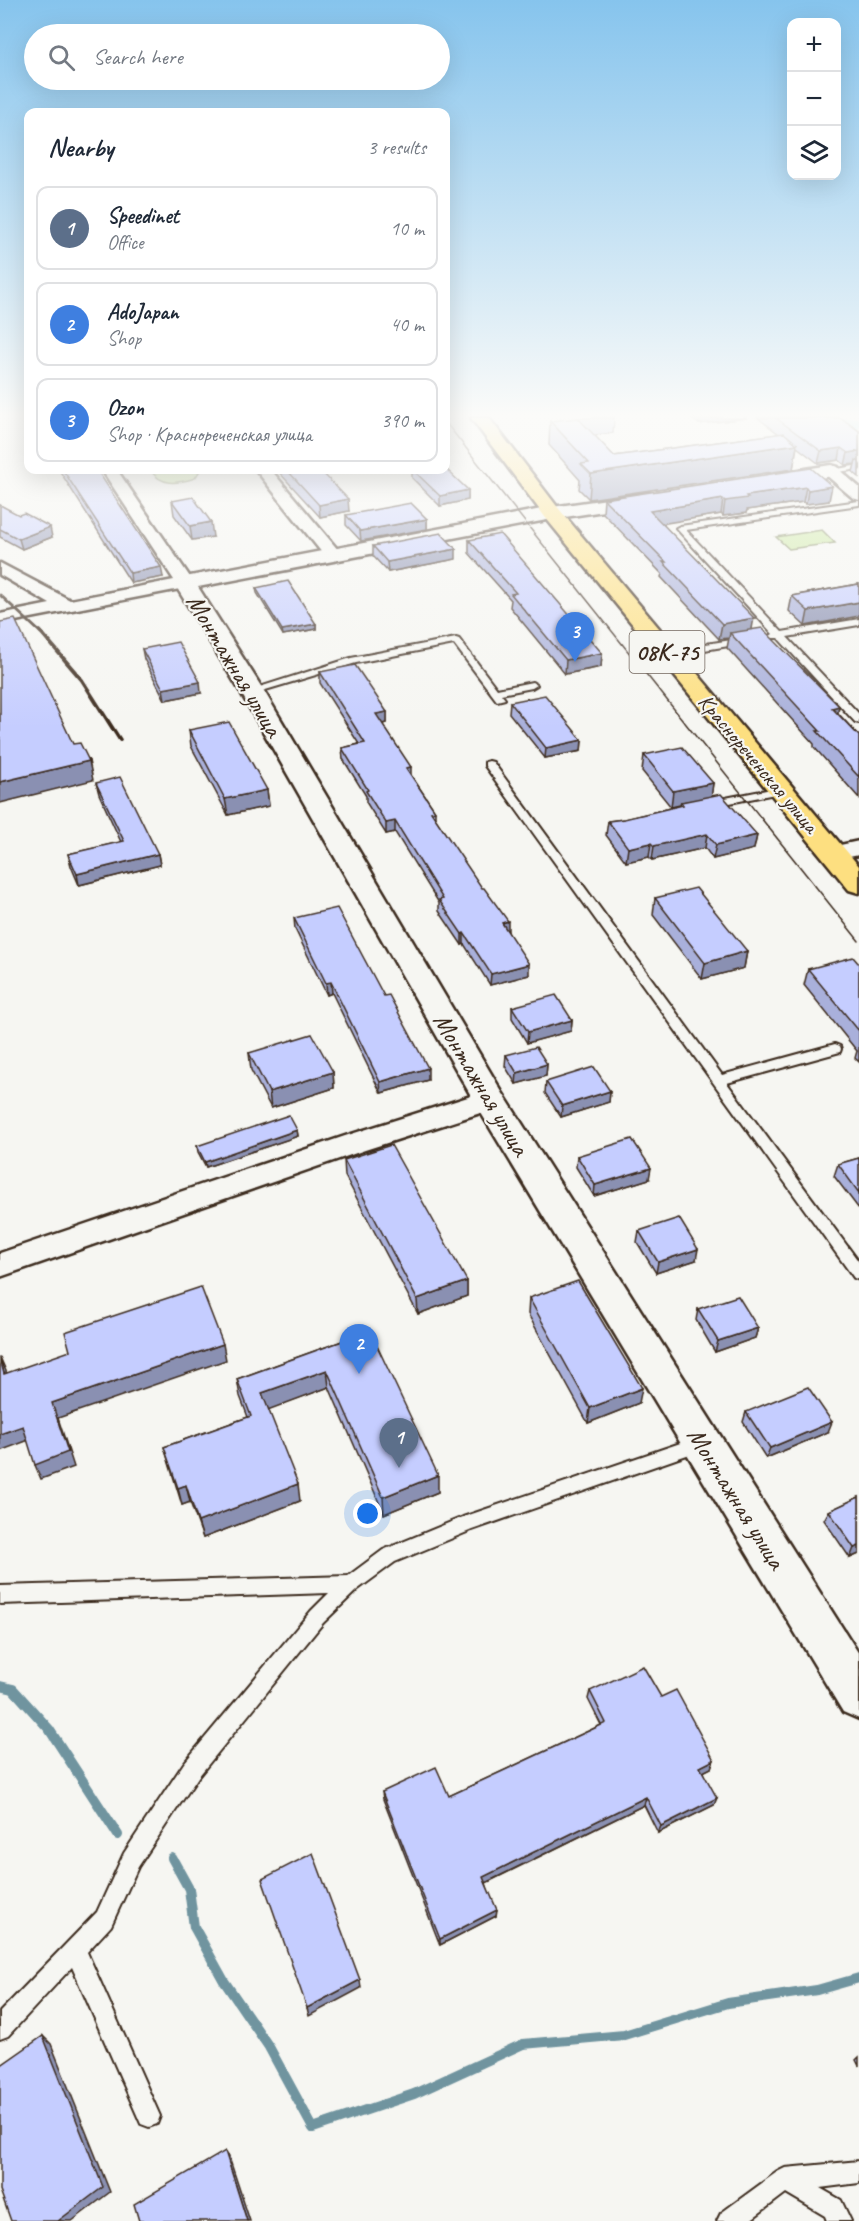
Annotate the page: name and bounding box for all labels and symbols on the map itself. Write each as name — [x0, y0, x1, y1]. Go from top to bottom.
street label: Монтажная улица — [179, 588, 291, 744]
pin: 3 — [556, 612, 594, 662]
road number: 08К-75 — [630, 631, 704, 673]
street label: Краснореченская улица — [692, 688, 826, 841]
street label: Монтажная улица — [426, 1007, 538, 1163]
pin: 2 — [340, 1324, 378, 1374]
pin: 1 — [380, 1418, 418, 1468]
street label: Монтажная улица — [680, 1421, 794, 1577]
your location — [353, 1499, 382, 1528]

